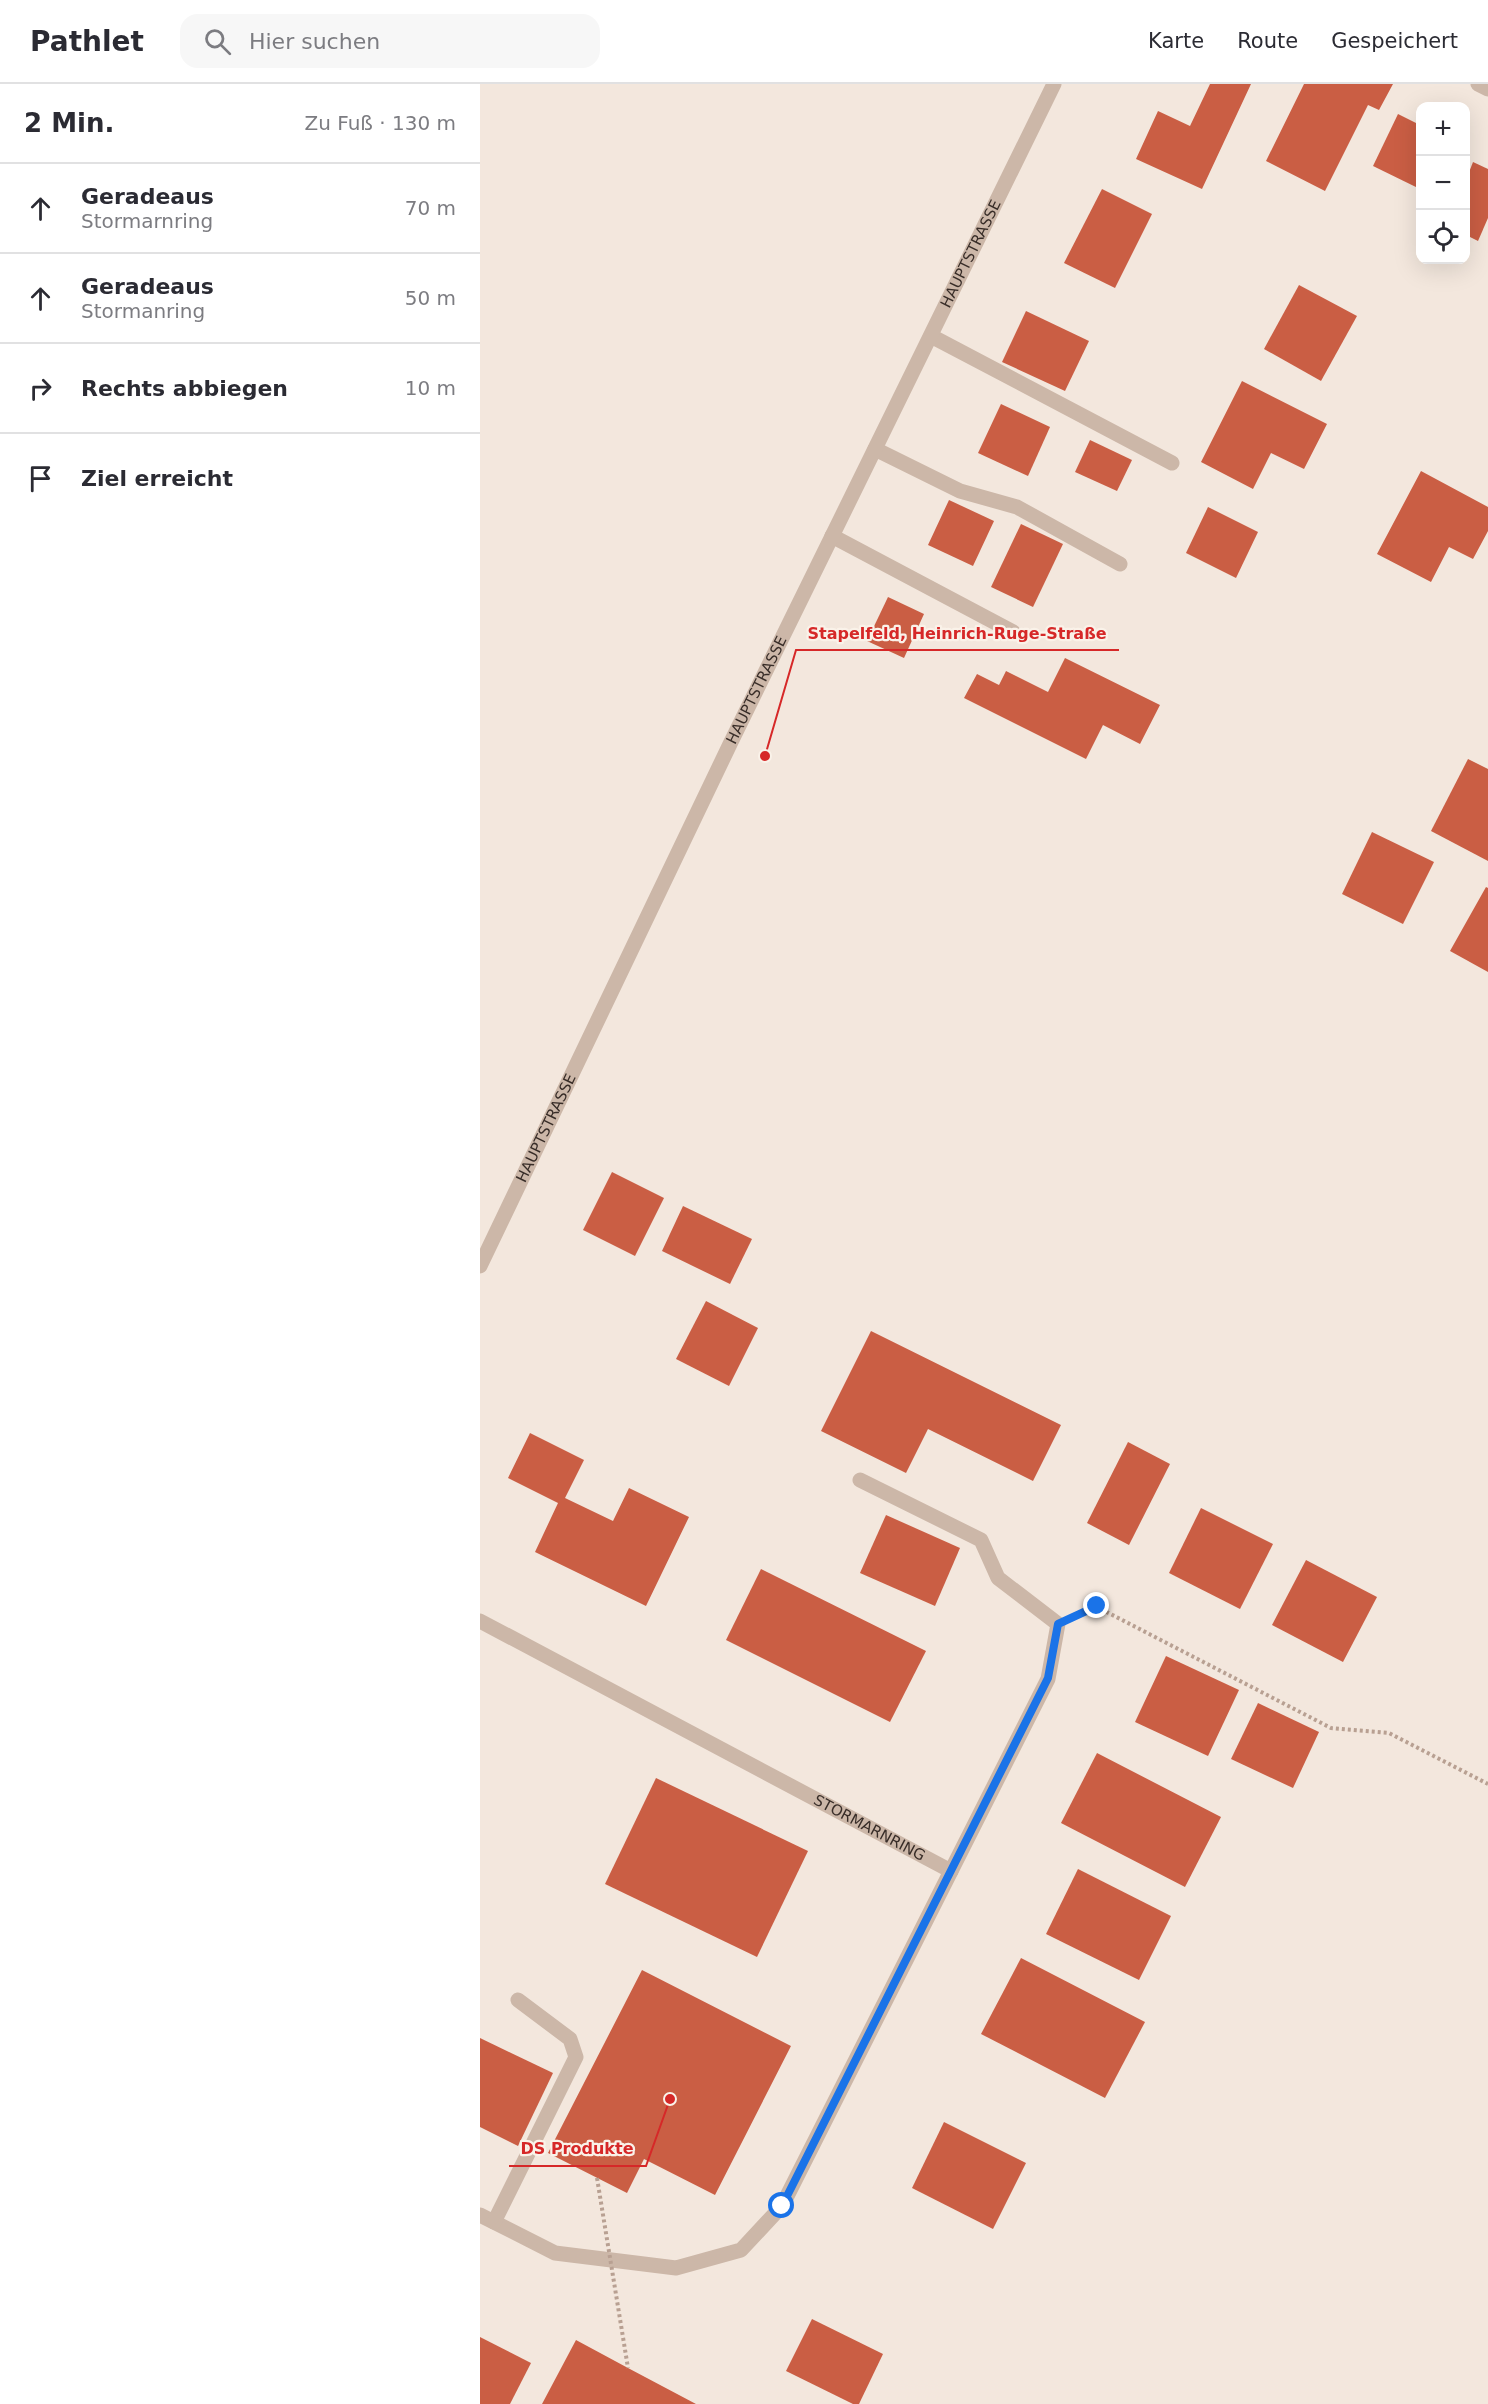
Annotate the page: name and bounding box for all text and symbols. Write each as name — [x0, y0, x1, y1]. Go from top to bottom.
search box — [180, 14, 600, 68]
text: Pathlet — [30, 25, 144, 58]
icon: search — [201, 25, 234, 58]
text: Hier suchen — [249, 29, 380, 54]
text: Karte — [1148, 29, 1204, 53]
text: Route — [1237, 29, 1298, 53]
text: Gespeichert — [1331, 29, 1458, 53]
map controls — [1416, 102, 1470, 264]
button: + — [1416, 102, 1470, 156]
text: 2 Min. — [24, 108, 114, 138]
text: Zu Fuß · 130 m — [304, 111, 456, 135]
button: − — [1416, 156, 1470, 210]
text: Geradeaus — [81, 184, 214, 209]
icon: ahead — [24, 192, 57, 225]
text: 70 m — [405, 196, 456, 220]
street label: HAUPTSTRASSE — [937, 197, 1005, 311]
text: Stormarnring — [81, 209, 213, 233]
button: locate — [1416, 210, 1470, 264]
text: Geradeaus — [81, 274, 214, 299]
icon: ahead — [24, 282, 57, 315]
text: 50 m — [405, 286, 456, 310]
text: Stormanring — [81, 299, 205, 323]
icon: right — [24, 372, 57, 405]
text: Rechts abbiegen — [81, 376, 288, 401]
text: 10 m — [405, 376, 456, 400]
icon: arrive — [24, 462, 57, 495]
text: Ziel erreicht — [81, 466, 233, 491]
callout: Stapelfeld, Heinrich-Ruge-Straße — [796, 616, 1119, 650]
text: Stapelfeld, Heinrich-Ruge-Straße — [807, 624, 1107, 643]
street label: HAUPTSTRASSE — [722, 633, 791, 747]
street label: HAUPTSTRASSE — [512, 1071, 580, 1185]
route end — [1083, 1592, 1109, 1618]
street label: STORMARNRING — [811, 1791, 928, 1865]
callout: DS Produkte — [509, 2132, 646, 2166]
text: DS Produkte — [521, 2139, 634, 2158]
route start — [768, 2192, 794, 2218]

